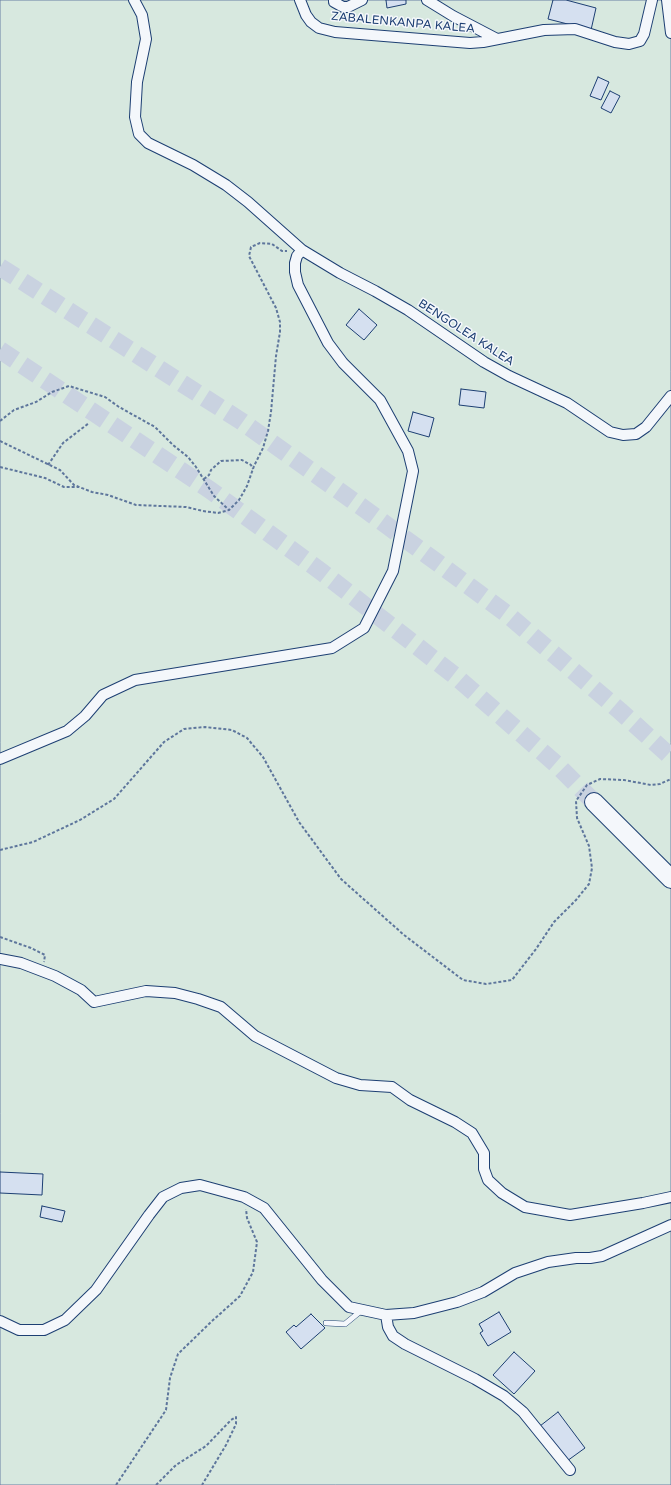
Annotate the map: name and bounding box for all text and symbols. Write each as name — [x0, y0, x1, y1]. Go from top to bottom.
street label: ZABALENKANPA KALEA — [330, 10, 476, 36]
street label: BENGOLEA KALEA — [415, 297, 517, 369]

